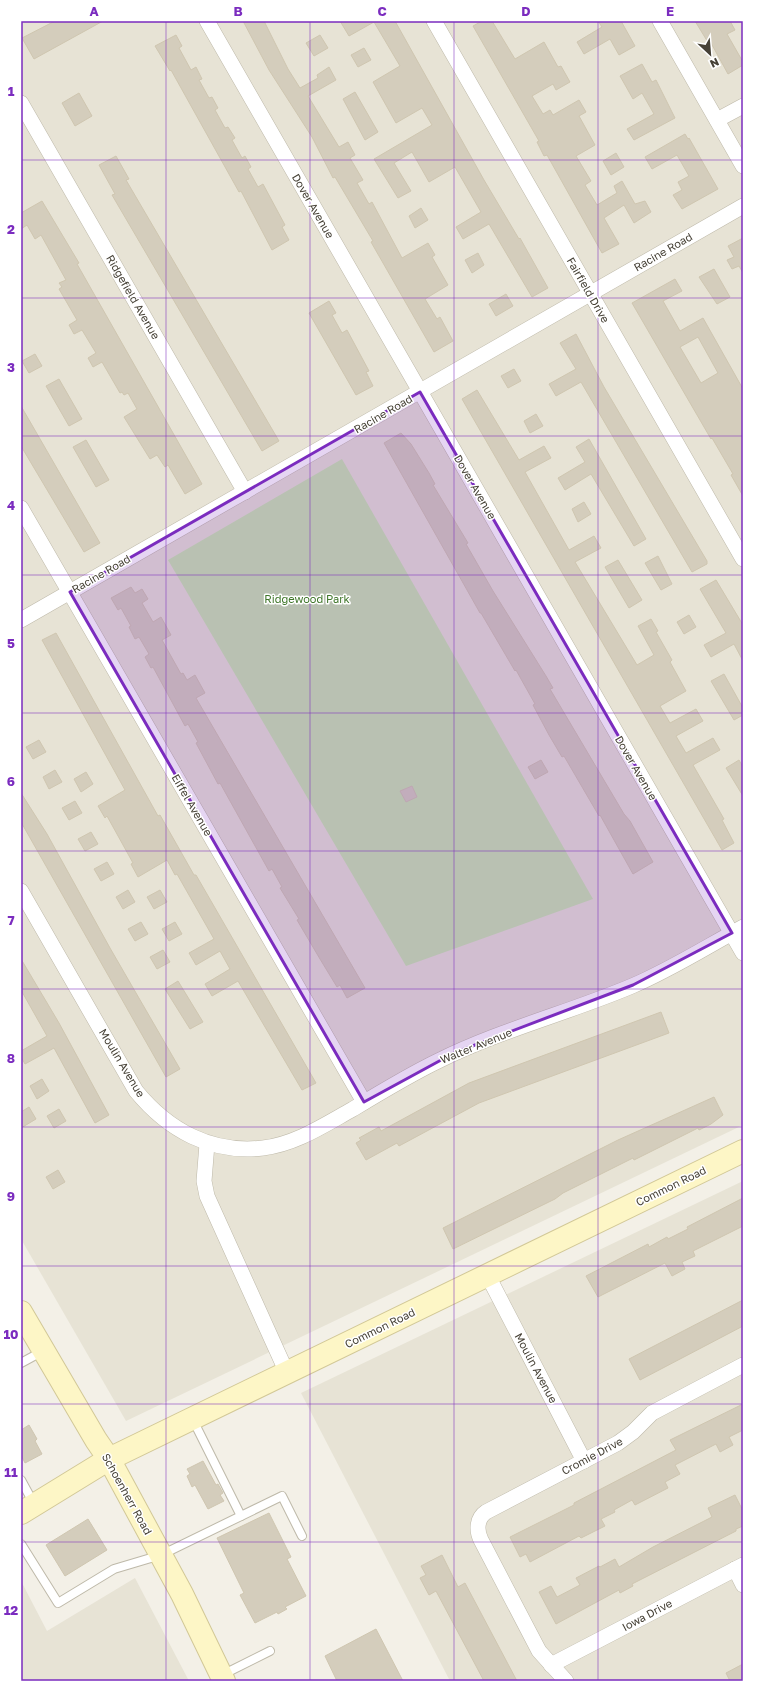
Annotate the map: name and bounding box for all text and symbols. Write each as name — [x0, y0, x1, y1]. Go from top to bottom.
text: A — [89, 3, 99, 19]
text: B — [233, 3, 243, 19]
text: C — [377, 3, 387, 19]
text: D — [521, 3, 531, 19]
text: E — [666, 3, 674, 19]
north arrow — [690, 34, 730, 74]
text: N — [708, 56, 721, 71]
text: 1 — [8, 83, 15, 99]
street label: Dover Avenue — [290, 171, 337, 240]
text: 2 — [7, 221, 15, 237]
street label: Racine Road — [631, 230, 694, 274]
street label: Ridgefield Avenue — [104, 252, 163, 341]
street label: Fairfield Drive — [564, 255, 612, 325]
text: 3 — [7, 359, 15, 375]
street label: Racine Road — [351, 392, 414, 436]
street label: Dover Avenue — [452, 452, 499, 521]
text: 4 — [7, 497, 15, 513]
street label: Racine Road — [69, 552, 132, 596]
park label: Ridgewood Park — [264, 592, 350, 605]
text: 5 — [7, 635, 15, 651]
street label: Dover Avenue — [613, 733, 660, 802]
street label: Eiffel Avenue — [170, 772, 215, 838]
text: 6 — [7, 773, 15, 789]
text: 7 — [7, 912, 15, 928]
street label: Walter Avenue — [438, 1025, 514, 1066]
street label: Moulin Avenue — [97, 1026, 148, 1099]
text: 8 — [7, 1050, 15, 1066]
street label: Common Road — [633, 1163, 708, 1208]
text: 9 — [7, 1188, 15, 1204]
street label: Common Road — [342, 1305, 417, 1350]
text: 10 — [3, 1326, 19, 1342]
street label: Moulin Avenue — [513, 1330, 560, 1405]
street label: Cromie Drive — [559, 1434, 625, 1477]
street label: Schoenherr Road — [100, 1451, 155, 1537]
text: 11 — [4, 1464, 18, 1480]
street label: Iowa Drive — [619, 1596, 674, 1633]
text: 12 — [4, 1602, 18, 1618]

